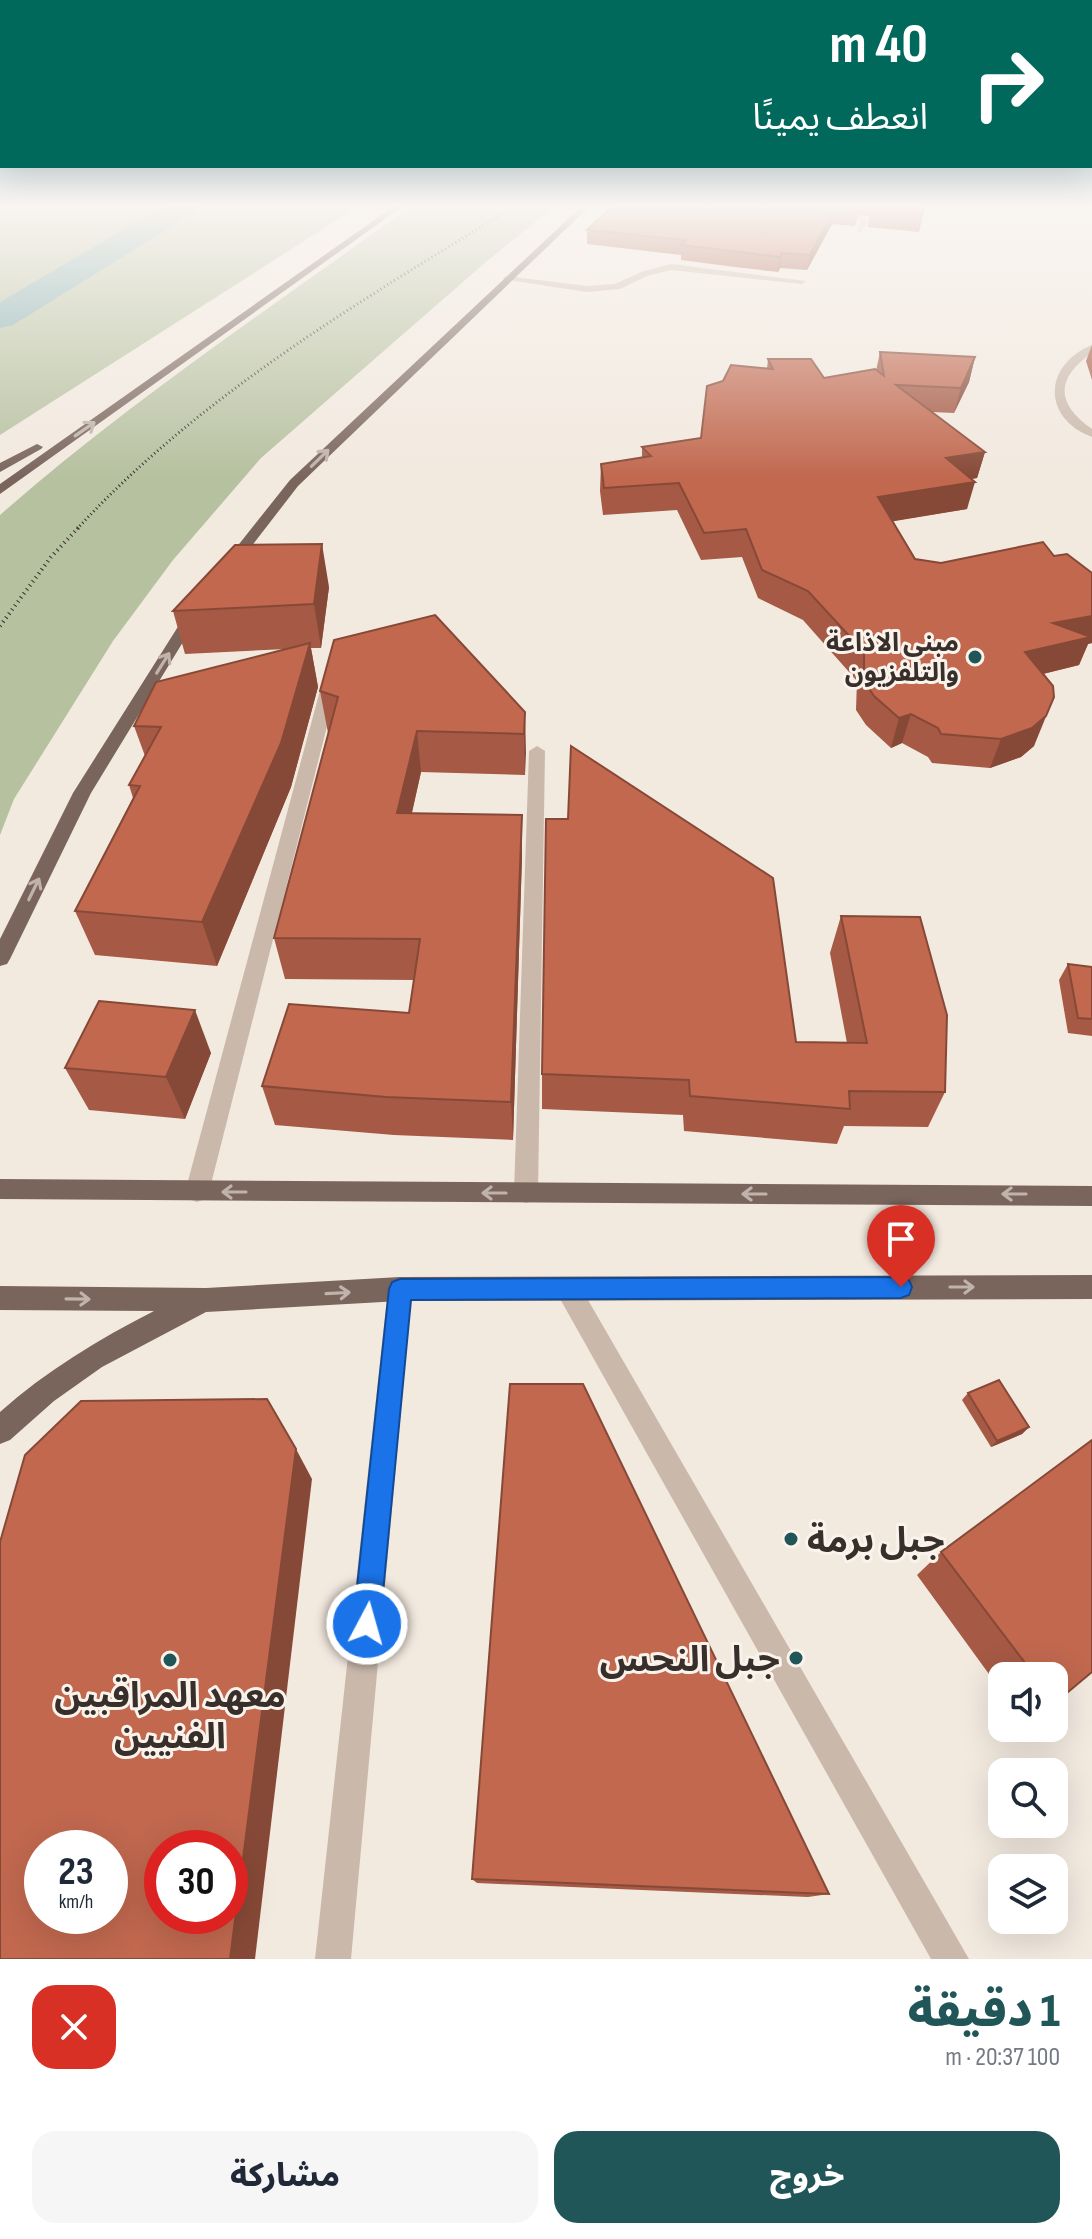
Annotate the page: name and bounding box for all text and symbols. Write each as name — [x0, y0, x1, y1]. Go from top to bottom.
text: 40 m — [829, 12, 928, 79]
icon: right — [956, 32, 1060, 136]
text: انعطف يمينًا — [752, 97, 928, 140]
one-way arrow — [73, 421, 95, 437]
one-way arrow — [310, 449, 330, 467]
place label: مبنى الاذاعة والتلفزيون — [826, 628, 959, 689]
marker: مبنى الاذاعة والتلفزيون — [966, 648, 984, 666]
one-way arrow — [155, 652, 171, 675]
one-way arrow — [27, 878, 43, 902]
one-way arrow — [221, 1184, 248, 1200]
one-way arrow — [481, 1185, 508, 1201]
one-way arrow — [741, 1186, 768, 1202]
one-way arrow — [1001, 1187, 1028, 1202]
pin — [867, 1205, 935, 1287]
icon: arrive — [879, 1217, 923, 1261]
one-way arrow — [948, 1279, 975, 1295]
one-way arrow — [324, 1285, 351, 1300]
one-way arrow — [64, 1291, 91, 1306]
place label: جبل برمة — [807, 1520, 945, 1563]
marker: جبل برمة — [782, 1530, 800, 1548]
position arrow — [325, 1582, 409, 1666]
place label: جبل النحس — [600, 1639, 780, 1682]
marker: جبل النحس — [787, 1649, 805, 1667]
marker: معهد المراقبين الفنيين — [161, 1651, 179, 1669]
map controls — [988, 1662, 1068, 1934]
button: sound — [988, 1662, 1068, 1742]
place label: معهد المراقبين الفنيين — [54, 1675, 286, 1759]
button: search — [988, 1758, 1068, 1838]
speed limit sign: 30 — [144, 1830, 248, 1934]
text: 23 — [58, 1848, 94, 1896]
button: layers — [988, 1854, 1068, 1934]
text: km/h — [59, 1890, 93, 1914]
text: 1 دقيقة — [908, 1983, 1060, 2040]
button: close — [32, 1985, 116, 2069]
text: 100 m · 20:37 — [945, 2042, 1060, 2073]
button: مشاركة — [32, 2131, 538, 2223]
button: خروج — [554, 2131, 1060, 2223]

